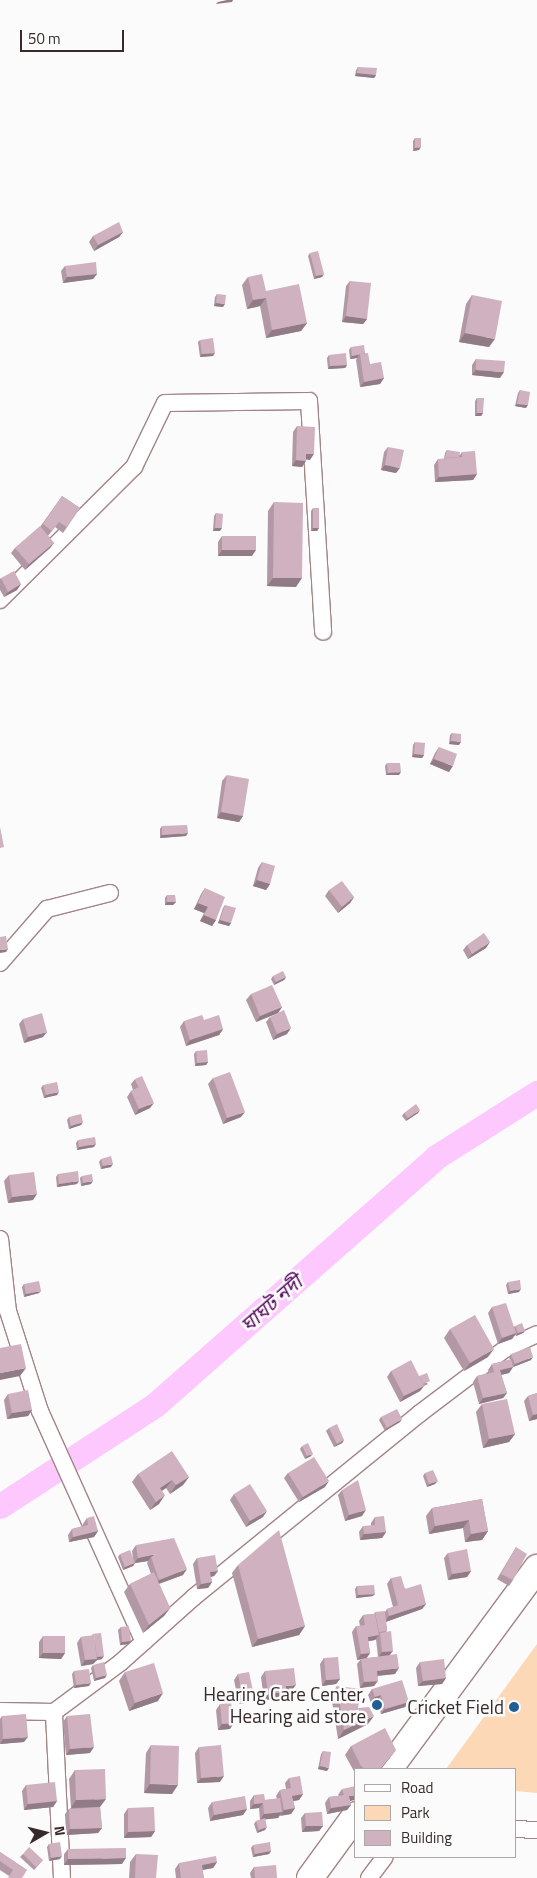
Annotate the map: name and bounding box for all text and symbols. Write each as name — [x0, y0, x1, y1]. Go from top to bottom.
scale bar — [22, 20, 126, 52]
text: 50 m — [28, 27, 61, 50]
water label: ঘাঘট নদী — [235, 1270, 307, 1336]
place label: Hearing Care Center, Hearing aid store — [203, 1683, 366, 1727]
place label: Cricket Field — [407, 1696, 504, 1718]
marker: Hearing Care Center, Hearing aid store — [370, 1698, 384, 1712]
marker: Cricket Field — [508, 1701, 520, 1713]
legend — [354, 1768, 517, 1858]
text: Road — [401, 1776, 433, 1799]
text: Park — [401, 1801, 430, 1824]
north arrow — [20, 1808, 70, 1858]
text: N — [49, 1825, 71, 1837]
text: Building — [401, 1826, 452, 1849]

